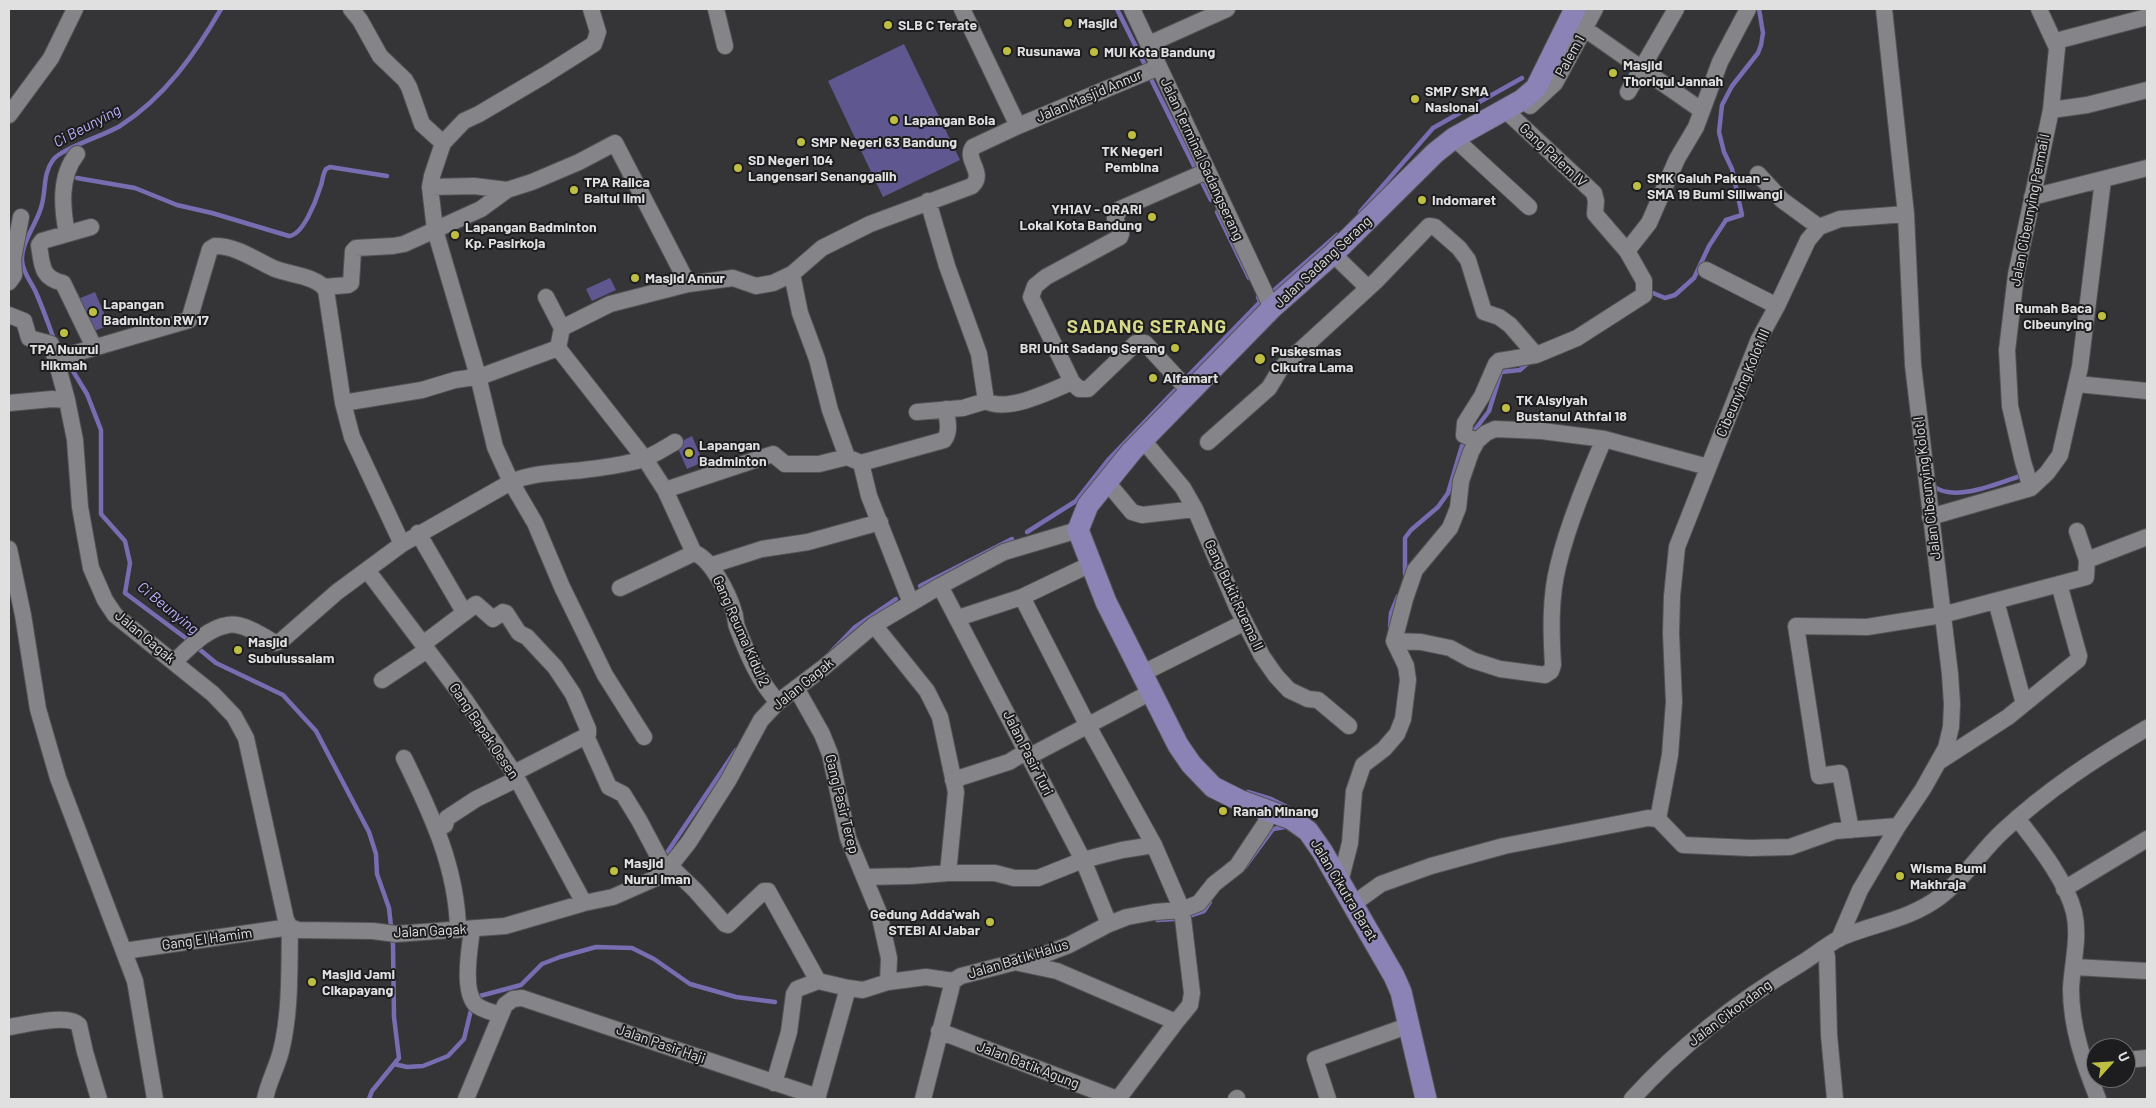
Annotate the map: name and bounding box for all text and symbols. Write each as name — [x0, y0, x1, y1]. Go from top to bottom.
place label: Masjid — [1078, 15, 1117, 31]
place label: SLB C Terate — [898, 17, 977, 33]
marker: Masjid — [1062, 17, 1074, 29]
marker: SLB C Terate — [882, 19, 894, 31]
street label: Palem 1 — [1552, 32, 1588, 80]
place label: Rusunawa — [1017, 43, 1081, 59]
place label: MUI Kota Bandung — [1104, 44, 1215, 60]
marker: Rusunawa — [1001, 45, 1013, 57]
marker: MUI Kota Bandung — [1088, 46, 1100, 58]
place label: Masjid Thoriqul Jannah — [1623, 57, 1723, 90]
street label: Jalan Masjid Annur — [1033, 66, 1145, 126]
marker: Masjid Thoriqul Jannah — [1607, 67, 1619, 79]
street label: Jalan Terminal Sadangserang — [1157, 75, 1247, 243]
place label: SMP/ SMA Nasional — [1425, 83, 1489, 115]
marker: SMP/ SMA Nasional — [1409, 93, 1421, 105]
water label: Ci Beunying — [50, 101, 124, 151]
place label: Lapangan Bola — [904, 112, 995, 128]
marker: Lapangan Bola — [888, 114, 900, 126]
street label: Gang Palem IV — [1516, 120, 1590, 190]
marker: TK Negeri Pembina — [1126, 129, 1138, 141]
street label: Jalan Cibeunying Permai I — [2007, 132, 2053, 288]
place label: SMP Negeri 63 Bandung — [811, 134, 957, 150]
marker: SMP Negeri 63 Bandung — [795, 136, 807, 148]
place label: TK Negeri Pembina — [1101, 143, 1163, 176]
place label: SD Negeri 104 Langensari Senanggalih — [748, 152, 897, 184]
marker: SD Negeri 104 Langensari Senanggalih — [732, 162, 744, 174]
place label: SMK Galuh Pakuan - SMA 19 Bumi Siliwangi — [1647, 170, 1783, 202]
place label: TPA Ralica Baitul Ilmi — [584, 174, 650, 206]
marker: SMK Galuh Pakuan - SMA 19 Bumi Siliwangi — [1631, 180, 1643, 192]
marker: TPA Ralica Baitul Ilmi — [568, 184, 580, 196]
place label: Indomaret — [1432, 192, 1496, 208]
marker: Indomaret — [1416, 194, 1428, 206]
place label: YH1AV - ORARI Lokal Kota Bandung — [1019, 201, 1142, 233]
marker: YH1AV - ORARI Lokal Kota Bandung — [1146, 211, 1158, 223]
street label: Jalan Sadang Serang — [1271, 213, 1375, 311]
place label: Lapangan Badminton Kp. Pasirkoja — [465, 219, 597, 252]
marker: Lapangan Badminton Kp. Pasirkoja — [449, 229, 461, 241]
place label: Masjid Annur — [645, 270, 725, 286]
marker: Masjid Annur — [629, 272, 641, 284]
place label: Lapangan Badminton RW 17 — [103, 296, 209, 328]
place label: Rumah Baca Cibeunying — [2015, 300, 2092, 332]
marker: Lapangan Badminton RW 17 — [87, 306, 99, 318]
marker: Rumah Baca Cibeunying — [2096, 310, 2108, 322]
district label: SADANG SERANG — [1065, 316, 1229, 338]
marker: TPA Nuurul Hikmah — [58, 327, 70, 339]
street label: Cibeunying Kolot III — [1713, 327, 1773, 439]
place label: BRI Unit Sadang Serang — [1020, 340, 1165, 356]
place label: TPA Nuurul Hikmah — [30, 341, 98, 374]
marker: BRI Unit Sadang Serang — [1169, 342, 1181, 354]
place label: Puskesmas Cikutra Lama — [1271, 343, 1353, 376]
marker: Puskesmas Cikutra Lama — [1253, 352, 1267, 366]
place label: Alfamart — [1163, 370, 1218, 386]
marker: Alfamart — [1147, 372, 1159, 384]
place label: TK Aisyiyah Bustanul Athfal 18 — [1516, 392, 1627, 424]
marker: TK Aisyiyah Bustanul Athfal 18 — [1500, 402, 1512, 414]
street label: Jalan Cibeunying Kolot I — [1910, 415, 1944, 561]
place label: Lapangan Badminton — [699, 437, 767, 470]
marker: Lapangan Badminton — [683, 447, 695, 459]
street label: Gang Bukit Ruema II — [1201, 537, 1267, 653]
street label: Gang Reuma Kidul 2 — [709, 573, 773, 689]
water label: Ci Beunying — [134, 578, 202, 638]
street label: Jalan Gagak — [112, 607, 178, 667]
place label: Masjid Subulussalam — [248, 634, 334, 666]
marker: Masjid Subulussalam — [232, 644, 244, 656]
street label: Jalan Gagak — [769, 654, 837, 714]
street label: Gang Bapak Oesen — [446, 680, 522, 782]
street label: Jalan Pasir Turi — [999, 708, 1057, 798]
street label: Gang Pasir Terep — [822, 753, 862, 855]
place label: Ranah Minang — [1233, 803, 1319, 819]
marker: Ranah Minang — [1217, 805, 1229, 817]
street label: Jalan Cikutra Barat — [1307, 836, 1381, 944]
place label: Masjid Nurul Iman — [624, 855, 691, 888]
place label: Wisma Bumi Makhraja — [1910, 860, 1986, 892]
marker: Masjid Nurul Iman — [608, 865, 620, 877]
marker: Wisma Bumi Makhraja — [1894, 870, 1906, 882]
place label: Gedung Adda'wah STEBI Al Jabar — [870, 906, 980, 939]
marker: Gedung Adda'wah STEBI Al Jabar — [984, 916, 996, 928]
street label: Jalan Gagak — [393, 921, 467, 941]
street label: Gang El Hamim — [161, 924, 253, 954]
street label: Jalan Batik Halus — [966, 936, 1070, 982]
place label: Masjid Jami Cikapayang — [322, 966, 395, 999]
marker: Masjid Jami Cikapayang — [306, 976, 318, 988]
street label: Jalan Cikondang — [1685, 976, 1775, 1050]
street label: Jalan Pasir Haji — [614, 1021, 708, 1067]
street label: Jalan Batik Agung — [974, 1038, 1082, 1092]
north arrow — [2086, 1038, 2136, 1088]
text: U — [2114, 1049, 2134, 1064]

